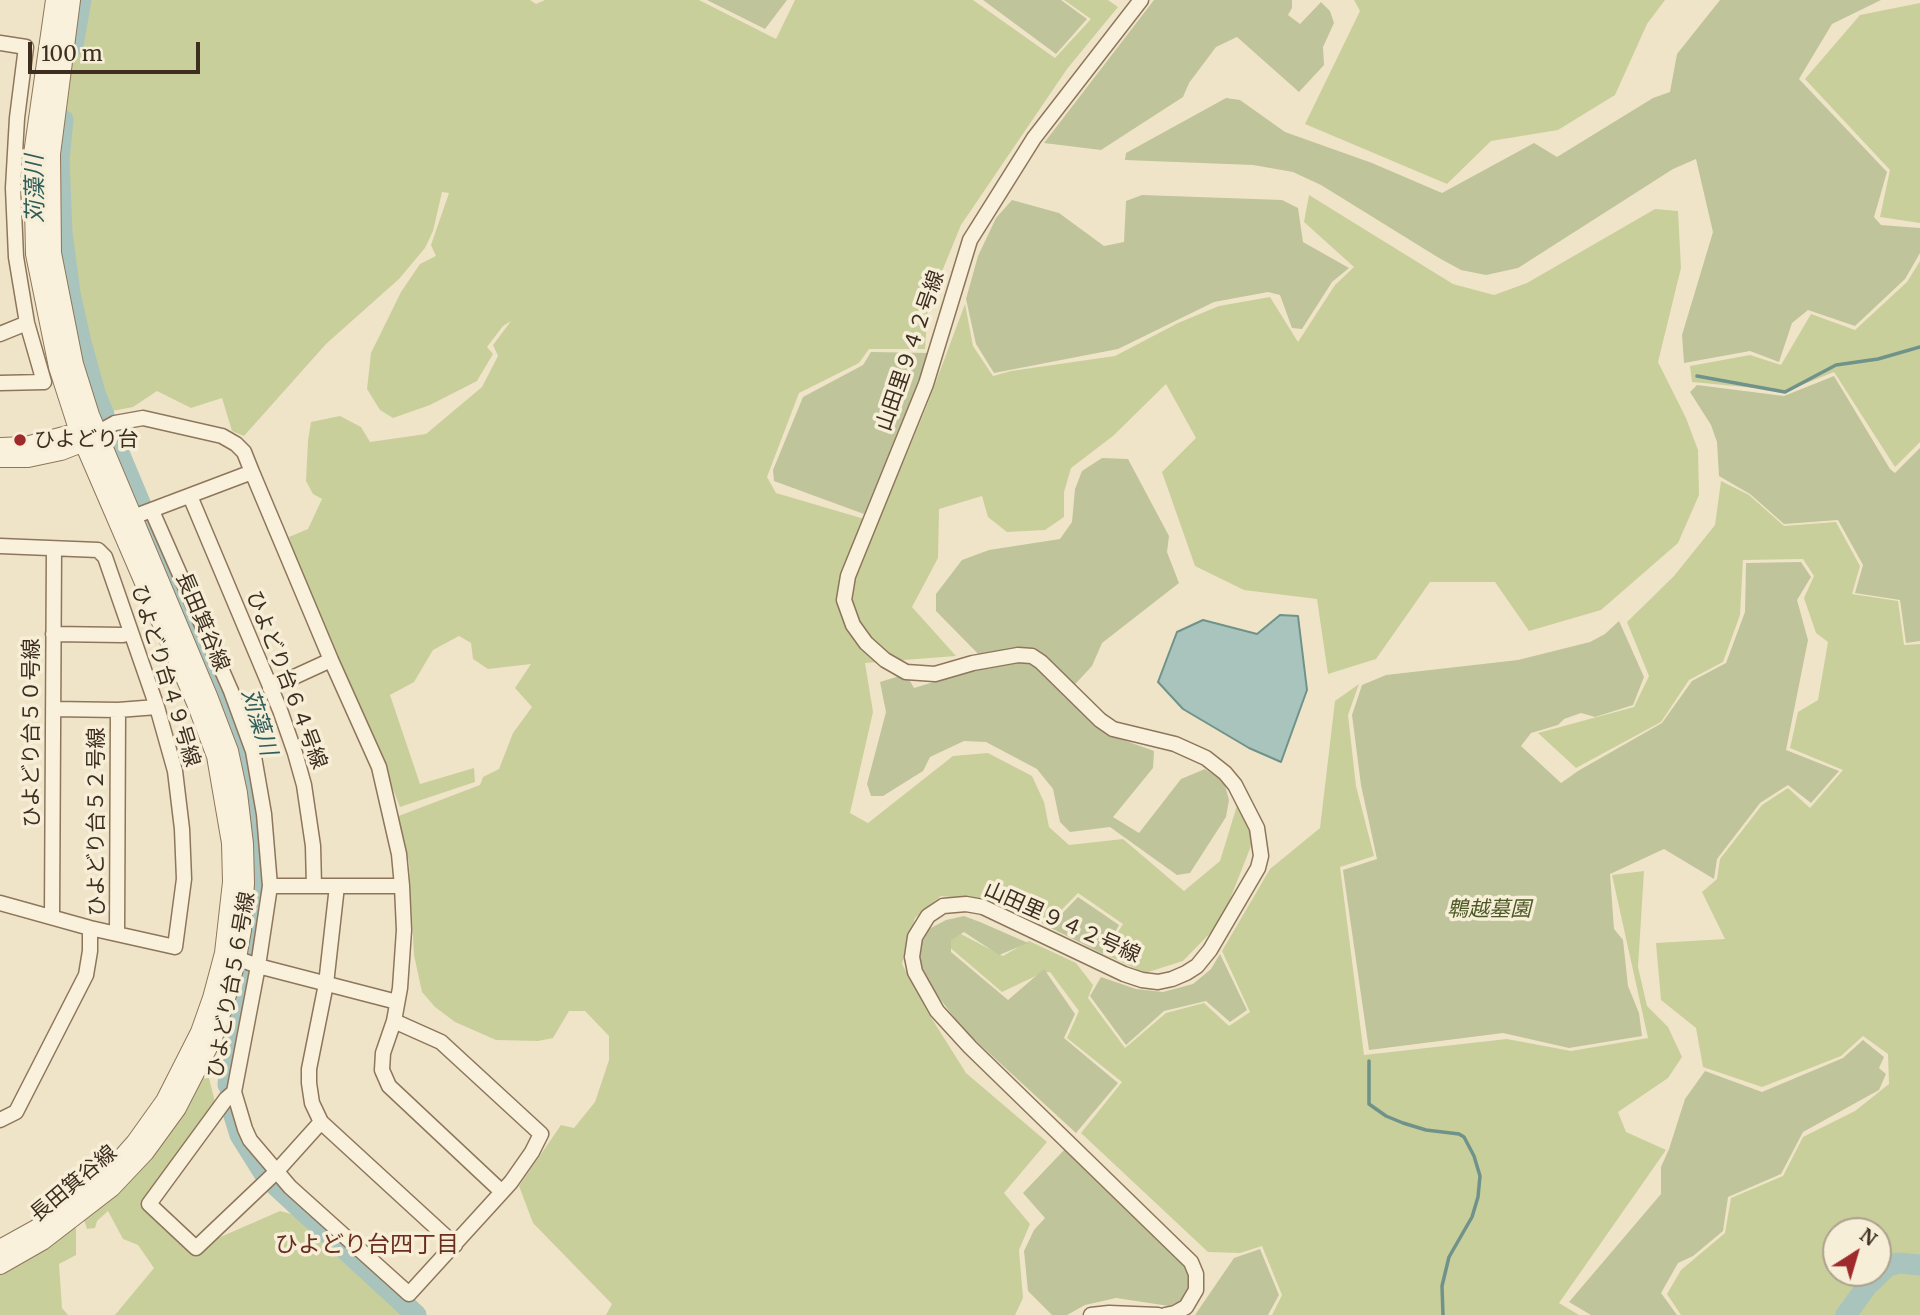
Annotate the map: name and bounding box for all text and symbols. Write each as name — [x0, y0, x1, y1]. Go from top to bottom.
scale bar — [32, 28, 203, 72]
text: 100 m — [41, 40, 103, 67]
water label: 苅藻川 — [22, 154, 50, 224]
street label: 山田里９４２号線 — [872, 267, 950, 435]
place label: ひよどり台 — [34, 427, 139, 453]
marker: ひよどり台 — [12, 432, 28, 448]
street label: 長田箕谷線 — [170, 569, 234, 675]
street label: ひよどり台４９号線 — [125, 582, 205, 770]
street label: ひよどり台６４号線 — [240, 587, 332, 773]
street label: ひよどり台５０号線 — [19, 639, 45, 827]
water label: 苅藻川 — [234, 685, 282, 759]
street label: ひよどり台５２号線 — [84, 728, 110, 916]
street label: 山田里９４２号線 — [980, 877, 1144, 969]
street label: ひよどり台５６号線 — [203, 890, 261, 1080]
park label: 鵯越墓園 — [1447, 897, 1531, 923]
street label: 長田箕谷線 — [26, 1141, 122, 1227]
north arrow — [1822, 1217, 1892, 1287]
text: N — [1855, 1223, 1882, 1251]
district label: ひよどり台四丁目 — [275, 1231, 459, 1259]

